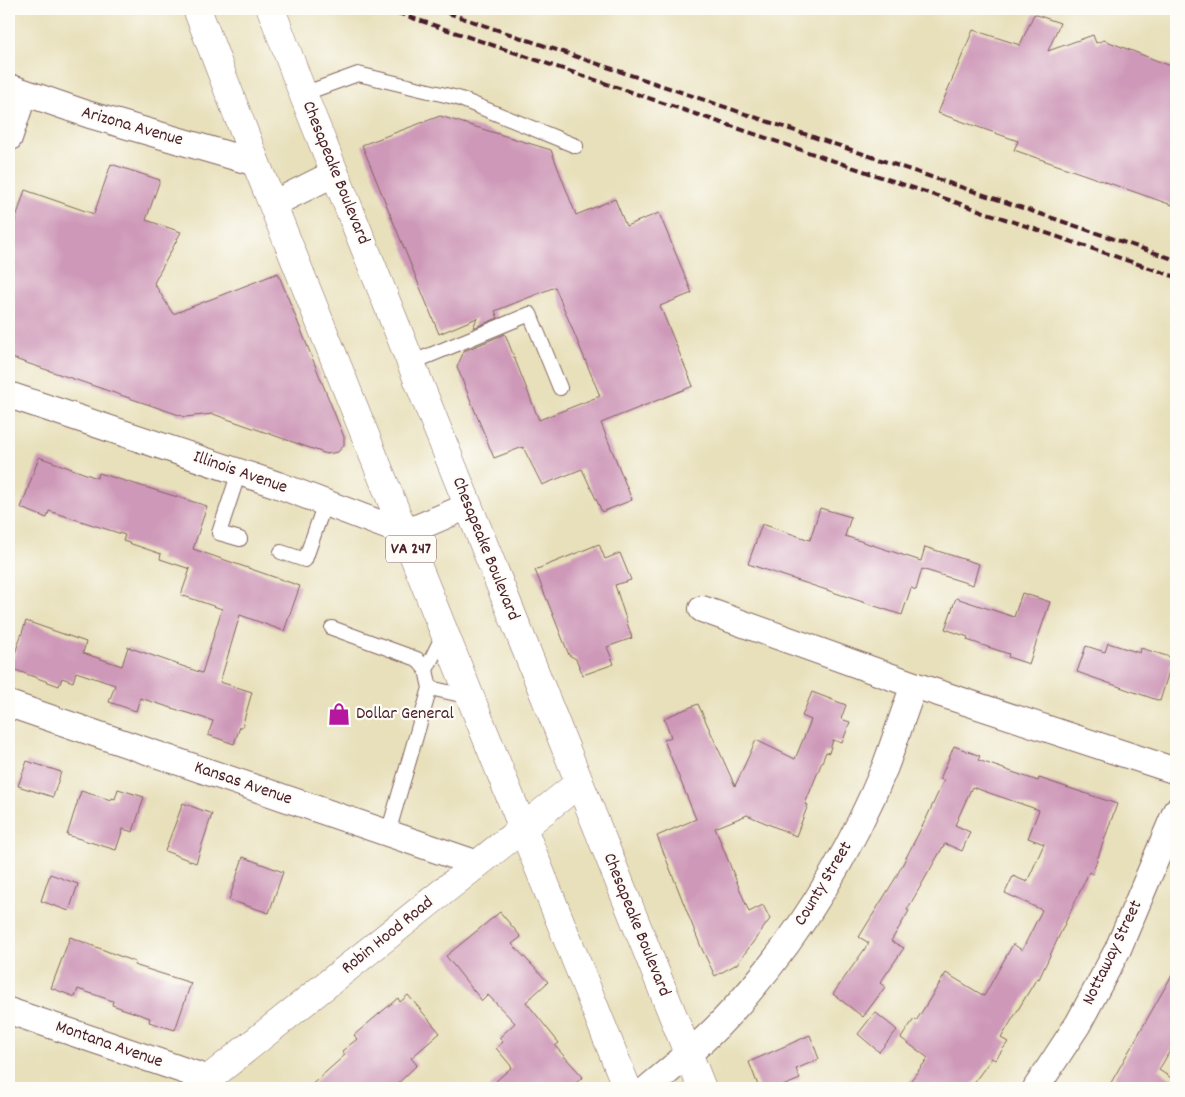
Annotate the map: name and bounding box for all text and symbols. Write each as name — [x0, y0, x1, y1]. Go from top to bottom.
street label: Chesapeake Boulevard — [295, 98, 375, 248]
street label: Arizona Avenue — [78, 101, 186, 153]
street label: Illinois Avenue — [190, 445, 290, 501]
street label: Chesapeake Boulevard — [445, 474, 525, 624]
road number: VA 247 — [386, 536, 436, 562]
shop icon: Dollar General — [326, 701, 352, 727]
place label: Dollar General — [356, 702, 454, 727]
street label: Kansas Avenue — [191, 756, 295, 812]
street label: County Street — [789, 837, 859, 931]
street label: Chesapeake Boulevard — [596, 850, 676, 1000]
street label: Robin Hood Road — [337, 891, 439, 981]
street label: Nottaway Street — [1077, 896, 1149, 1010]
street label: Montana Avenue — [52, 1015, 166, 1075]

